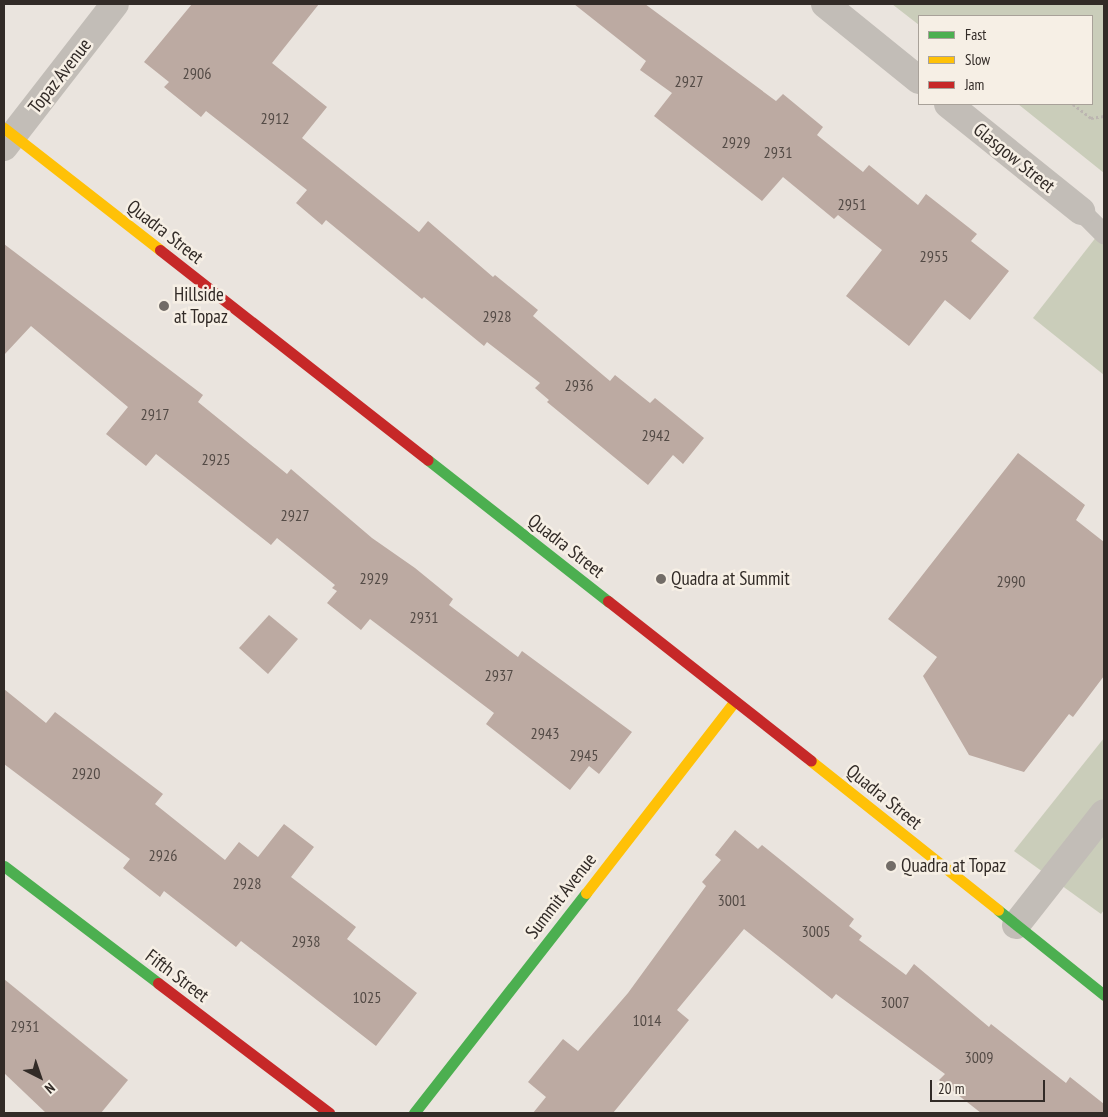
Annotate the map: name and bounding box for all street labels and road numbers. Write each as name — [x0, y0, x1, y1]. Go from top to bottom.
street label: Topaz Avenue — [23, 34, 97, 118]
street label: Glasgow Street — [969, 118, 1059, 198]
street label: Quadra Street — [122, 195, 208, 269]
street label: Quadra Street — [523, 509, 609, 583]
street label: Quadra Street — [842, 760, 926, 834]
street label: Summit Avenue — [520, 849, 602, 943]
street label: Fifth Street — [141, 945, 213, 1007]

